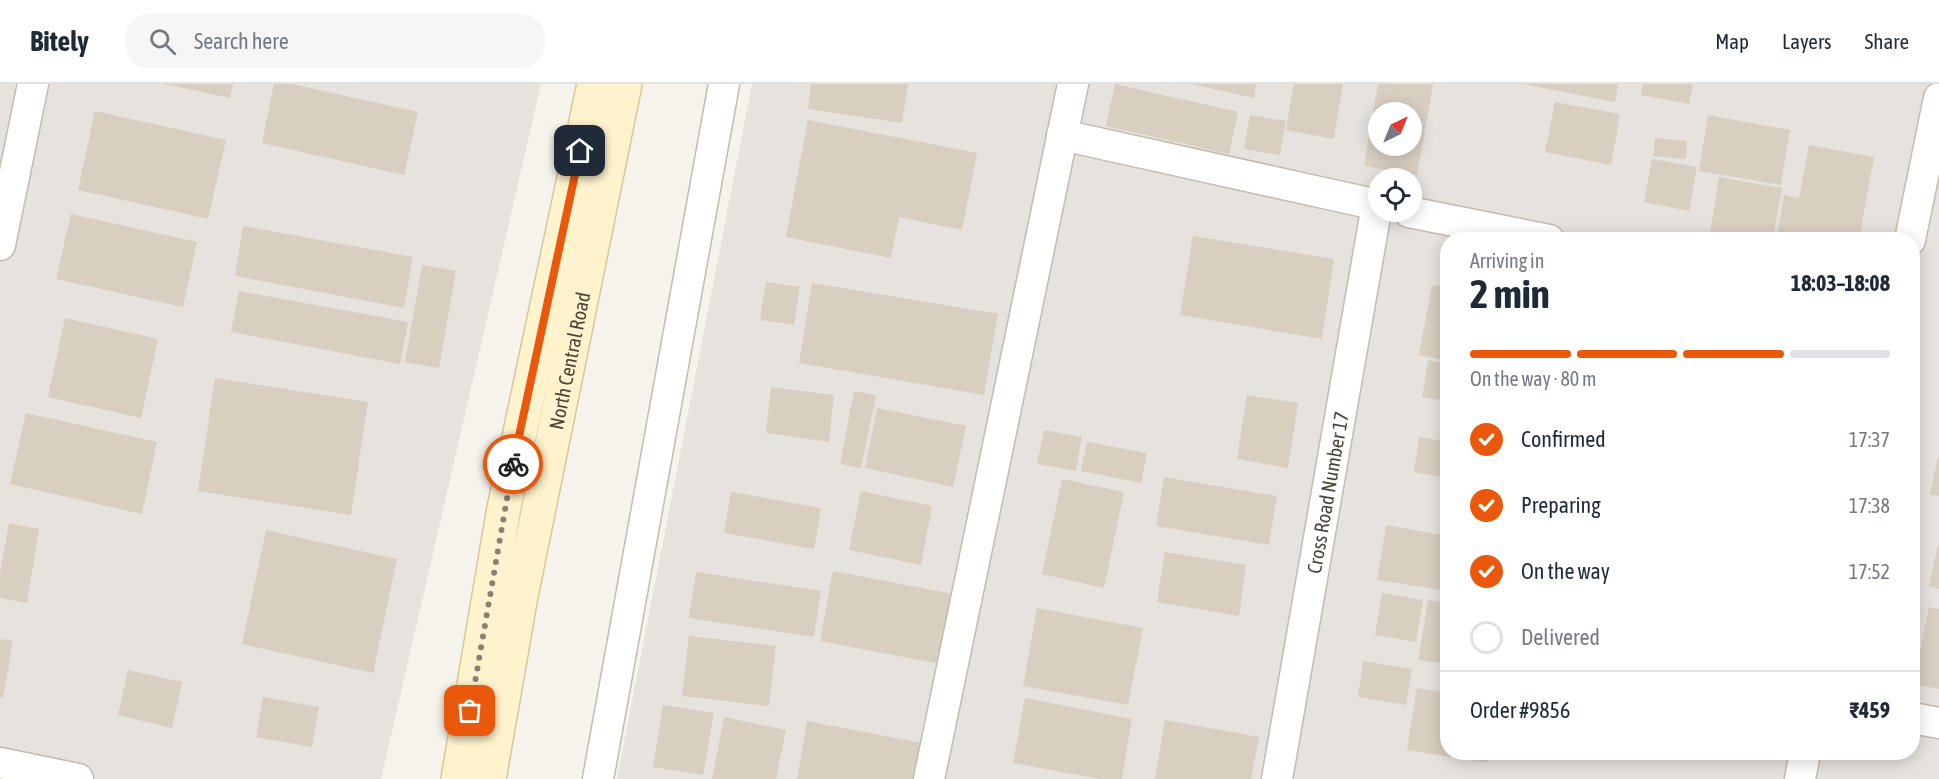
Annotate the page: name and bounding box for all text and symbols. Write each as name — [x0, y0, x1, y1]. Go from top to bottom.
search box — [125, 14, 545, 68]
text: Bitely — [30, 25, 89, 57]
icon: search — [146, 25, 179, 58]
text: Search here — [194, 28, 289, 54]
text: Map — [1715, 29, 1749, 53]
text: Layers — [1782, 29, 1832, 53]
text: Share — [1865, 29, 1909, 53]
north arrow — [1368, 102, 1422, 156]
map controls — [1368, 102, 1422, 222]
pin — [554, 125, 605, 176]
icon: home — [563, 134, 596, 167]
button: locate — [1368, 168, 1422, 222]
text: Arriving in — [1470, 249, 1544, 272]
text: 18:03–18:08 — [1791, 270, 1890, 296]
text: 2 min — [1470, 272, 1550, 316]
street label: North Central Road — [544, 290, 594, 431]
text: On the way · 80 m — [1470, 367, 1596, 390]
street label: Cross Road Number 17 — [1302, 410, 1352, 575]
icon: check — [1470, 423, 1503, 456]
text: Confirmed — [1521, 426, 1606, 452]
text: 17:37 — [1849, 428, 1890, 451]
courier — [483, 434, 543, 494]
icon: bike — [497, 448, 530, 481]
icon: check — [1470, 489, 1503, 522]
text: Preparing — [1521, 492, 1601, 518]
text: 17:38 — [1849, 494, 1890, 517]
icon: check — [1470, 555, 1503, 588]
text: On the way — [1521, 558, 1610, 584]
text: 17:52 — [1849, 560, 1890, 583]
text: Delivered — [1521, 624, 1600, 650]
pin — [444, 685, 495, 736]
icon: bag — [453, 694, 486, 727]
text: Order #9856 — [1470, 697, 1570, 723]
text: ₹459 — [1850, 697, 1890, 723]

